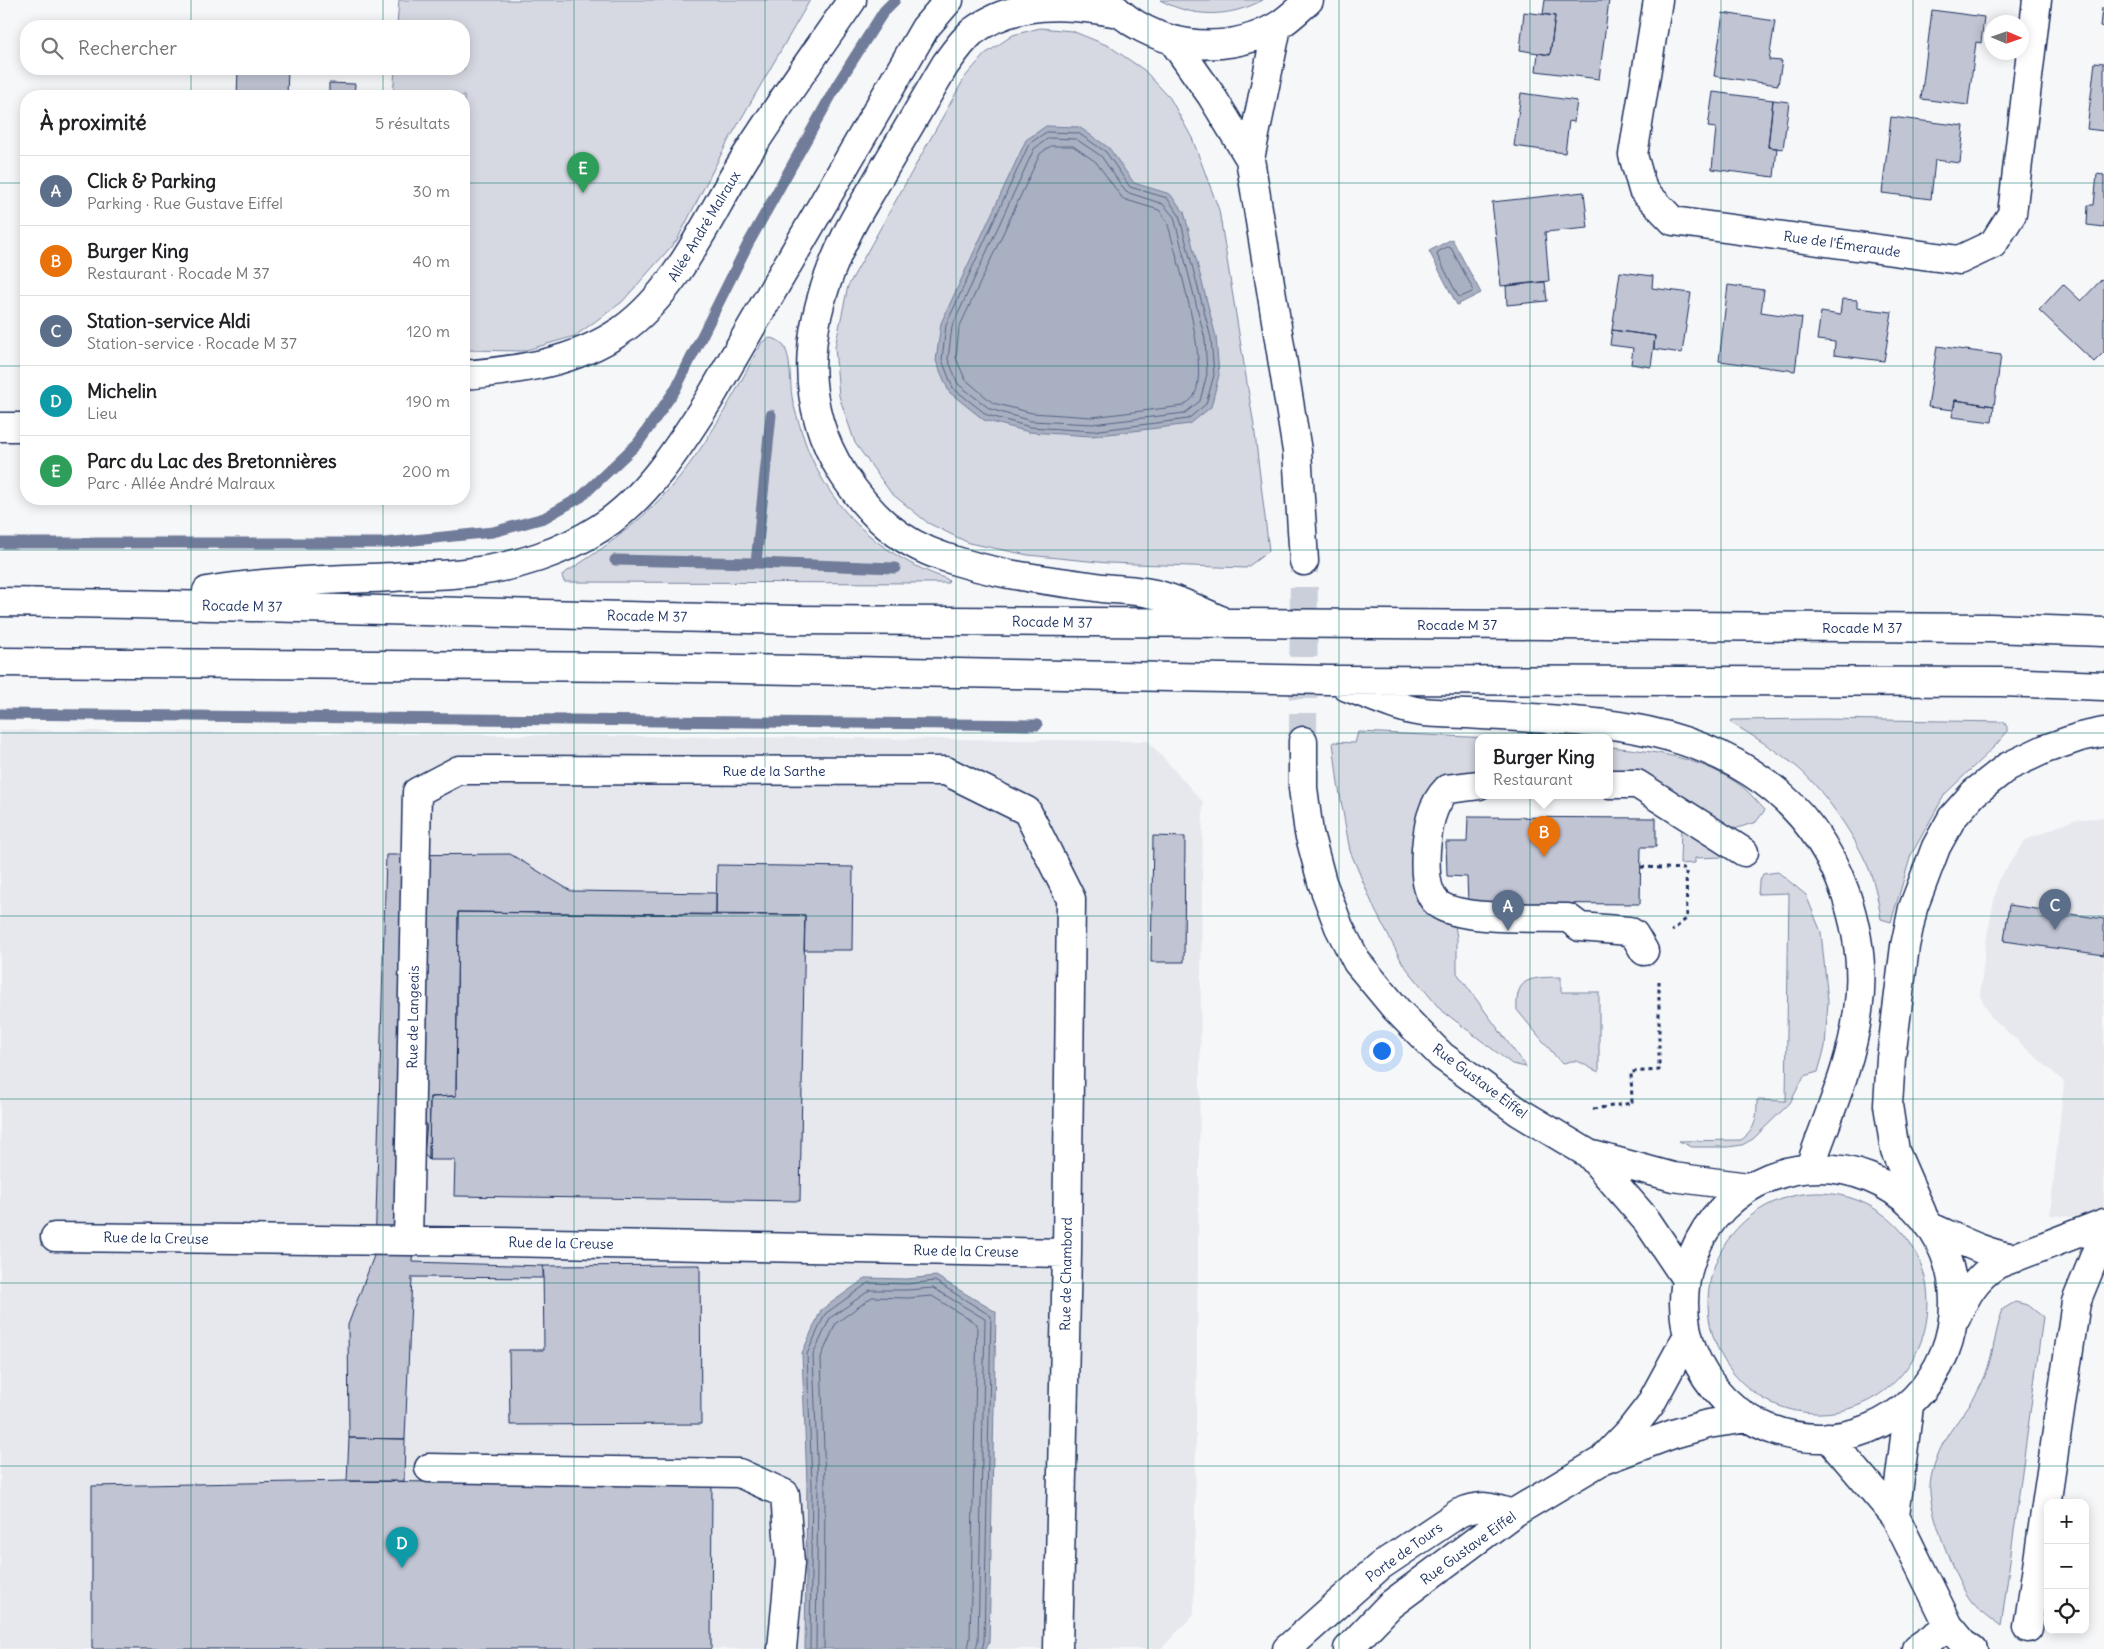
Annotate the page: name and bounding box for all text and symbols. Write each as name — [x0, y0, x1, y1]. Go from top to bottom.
north arrow — [1984, 15, 2029, 60]
search box — [20, 20, 470, 75]
icon: search — [38, 34, 66, 62]
text: Rechercher — [78, 36, 177, 60]
text: À proximité — [40, 109, 147, 136]
text: 5 résultats — [375, 113, 450, 133]
pin: E — [567, 152, 599, 193]
street label: Allée André Malraux — [664, 167, 744, 285]
text: Click & Parking — [87, 169, 216, 193]
text: A — [51, 181, 61, 201]
text: 30 m — [413, 181, 450, 201]
text: Parking · Rue Gustave Eiffel — [87, 193, 283, 213]
street label: Rue de l'Émeraude — [1782, 227, 1902, 261]
text: Burger King — [87, 239, 189, 263]
text: B — [51, 251, 61, 271]
text: 40 m — [412, 251, 450, 271]
text: Restaurant · Rocade M 37 — [87, 263, 269, 283]
text: Station-service Aldi — [87, 309, 251, 333]
text: C — [51, 321, 61, 341]
text: 120 m — [407, 321, 450, 341]
text: Station-service · Rocade M 37 — [87, 333, 297, 353]
text: Michelin — [87, 379, 157, 403]
text: D — [50, 391, 62, 411]
text: 190 m — [406, 391, 450, 411]
text: Lieu — [87, 403, 117, 423]
text: Parc du Lac des Bretonnières — [87, 449, 337, 473]
text: E — [51, 461, 61, 481]
text: 200 m — [402, 461, 450, 481]
text: Parc · Allée André Malraux — [87, 473, 275, 493]
street label: Rocade M 37 — [202, 596, 282, 616]
street label: Rocade M 37 — [607, 606, 687, 626]
street label: Rocade M 37 — [1012, 612, 1092, 632]
street label: Rocade M 37 — [1417, 616, 1497, 634]
street label: Rocade M 37 — [1822, 619, 1902, 637]
popup — [1475, 734, 1613, 799]
text: Burger King — [1493, 745, 1595, 769]
street label: Rue de la Sarthe — [722, 762, 826, 780]
text: Restaurant — [1493, 769, 1573, 789]
pin: B — [1528, 816, 1560, 857]
pin: C — [2039, 889, 2071, 930]
pin: A — [1492, 890, 1524, 931]
street label: Rue de Langeais — [403, 965, 423, 1069]
your location — [1369, 1038, 1395, 1064]
street label: Rue Gustave Eiffel — [1429, 1040, 1531, 1122]
street label: Rue de Chambord — [1056, 1217, 1076, 1331]
street label: Rue de la Creuse — [103, 1228, 209, 1248]
street label: Rue de la Creuse — [508, 1233, 614, 1253]
street label: Rue de la Creuse — [913, 1241, 1019, 1261]
map controls — [2044, 1499, 2089, 1634]
button: + — [2044, 1499, 2089, 1544]
street label: Rue Gustave Eiffel — [1417, 1507, 1519, 1589]
street label: Porte de Tours — [1362, 1518, 1446, 1586]
pin: D — [386, 1527, 418, 1568]
button: − — [2044, 1544, 2089, 1589]
button: locate — [2044, 1589, 2089, 1634]

